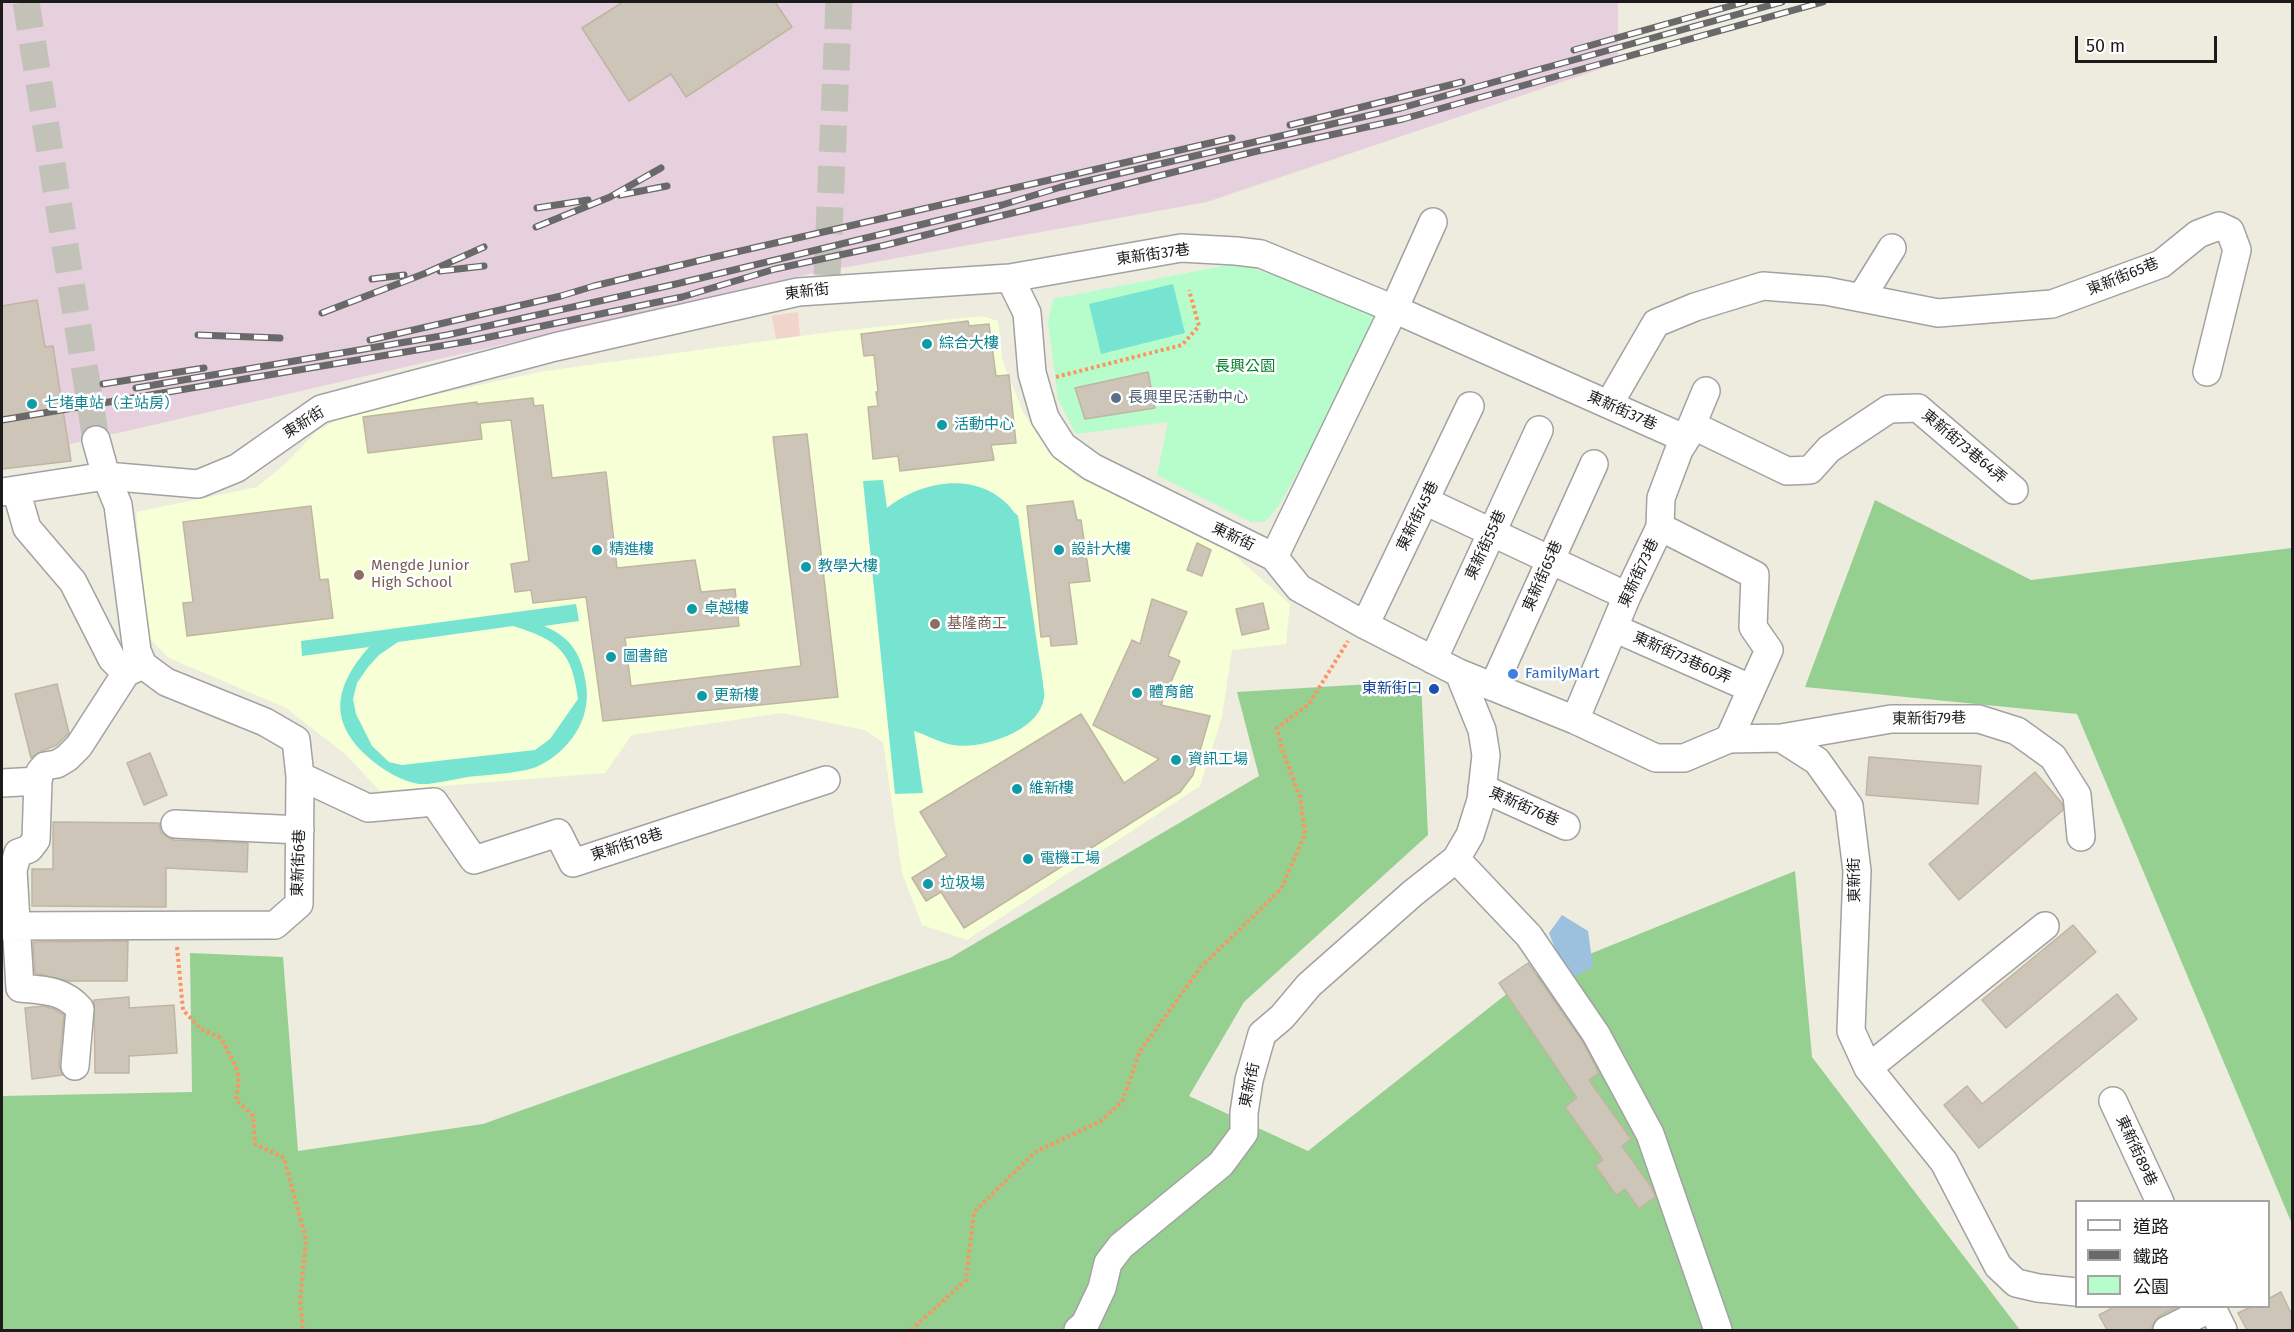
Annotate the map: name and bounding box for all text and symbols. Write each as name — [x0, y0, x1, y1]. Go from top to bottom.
scale bar — [2078, 24, 2220, 62]
text: 50 m — [2086, 35, 2125, 57]
street label: 東新街37巷 — [1115, 241, 1191, 269]
street label: 東新街65巷 — [2085, 255, 2161, 299]
street label: 東新街 — [784, 280, 830, 304]
place label: 綜合大樓 — [939, 335, 999, 353]
marker: 綜合大樓 — [920, 337, 934, 351]
park label: 長興公園 — [1215, 358, 1275, 376]
street label: 東新街37巷 — [1585, 388, 1659, 434]
place label: 長興里民活動中心 — [1128, 389, 1248, 407]
marker: 長興里民活動中心 — [1109, 391, 1123, 405]
place label: 七堵車站（主站房） — [44, 395, 179, 413]
marker: 七堵車站（主站房） — [25, 397, 39, 411]
street label: 東新街 — [280, 403, 328, 443]
street label: 東新街73巷64弄 — [1918, 406, 2010, 488]
place label: 活動中心 — [954, 416, 1014, 434]
marker: 活動中心 — [935, 418, 949, 432]
street label: 東新街45巷 — [1393, 478, 1443, 554]
street label: 東新街55巷 — [1462, 507, 1510, 583]
street label: 東新街 — [1209, 519, 1257, 555]
street label: 東新街73巷 — [1615, 536, 1663, 610]
street label: 東新街65巷 — [1519, 538, 1567, 614]
place label: 精進樓 — [609, 541, 654, 559]
place label: 設計大樓 — [1071, 541, 1131, 559]
marker: 精進樓 — [590, 543, 604, 557]
marker: 設計大樓 — [1052, 543, 1066, 557]
place label: Mengde Junior High School — [371, 557, 469, 592]
place label: 教學大樓 — [818, 558, 878, 576]
marker: 教學大樓 — [799, 560, 813, 574]
marker: Mengde Junior High School — [352, 568, 366, 582]
place label: 卓越樓 — [704, 600, 749, 618]
marker: 卓越樓 — [685, 602, 699, 616]
place label: 基隆商工 — [947, 615, 1007, 633]
marker: 基隆商工 — [928, 617, 942, 631]
street label: 東新街73巷60弄 — [1630, 628, 1734, 688]
place label: 圖書館 — [623, 648, 668, 666]
marker: 圖書館 — [604, 650, 618, 664]
place label: FamilyMart — [1525, 665, 1599, 683]
marker: FamilyMart — [1506, 667, 1520, 681]
place label: 東新街口 — [1362, 680, 1422, 698]
marker: 東新街口 — [1427, 682, 1441, 696]
place label: 體育館 — [1149, 684, 1194, 702]
marker: 體育館 — [1130, 686, 1144, 700]
place label: 更新樓 — [714, 687, 759, 705]
marker: 更新樓 — [695, 689, 709, 703]
street label: 東新街79巷 — [1892, 709, 1966, 729]
place label: 資訊工場 — [1188, 751, 1248, 769]
marker: 資訊工場 — [1169, 753, 1183, 767]
place label: 維新樓 — [1029, 780, 1074, 798]
marker: 維新樓 — [1010, 782, 1024, 796]
street label: 東新街76巷 — [1486, 784, 1562, 830]
street label: 東新街18巷 — [589, 825, 665, 865]
street label: 東新街6巷 — [289, 829, 309, 897]
place label: 電機工場 — [1040, 850, 1100, 868]
marker: 電機工場 — [1021, 852, 1035, 866]
street label: 東新街 — [1846, 857, 1864, 903]
place label: 垃圾場 — [940, 875, 985, 893]
marker: 垃圾場 — [921, 877, 935, 891]
street label: 東新街 — [1237, 1061, 1263, 1109]
street label: 東新街89巷 — [2112, 1113, 2160, 1189]
legend — [2075, 1200, 2270, 1308]
text: 道路 — [2133, 1216, 2169, 1238]
text: 鐵路 — [2133, 1246, 2169, 1268]
text: 公園 — [2133, 1276, 2169, 1298]

